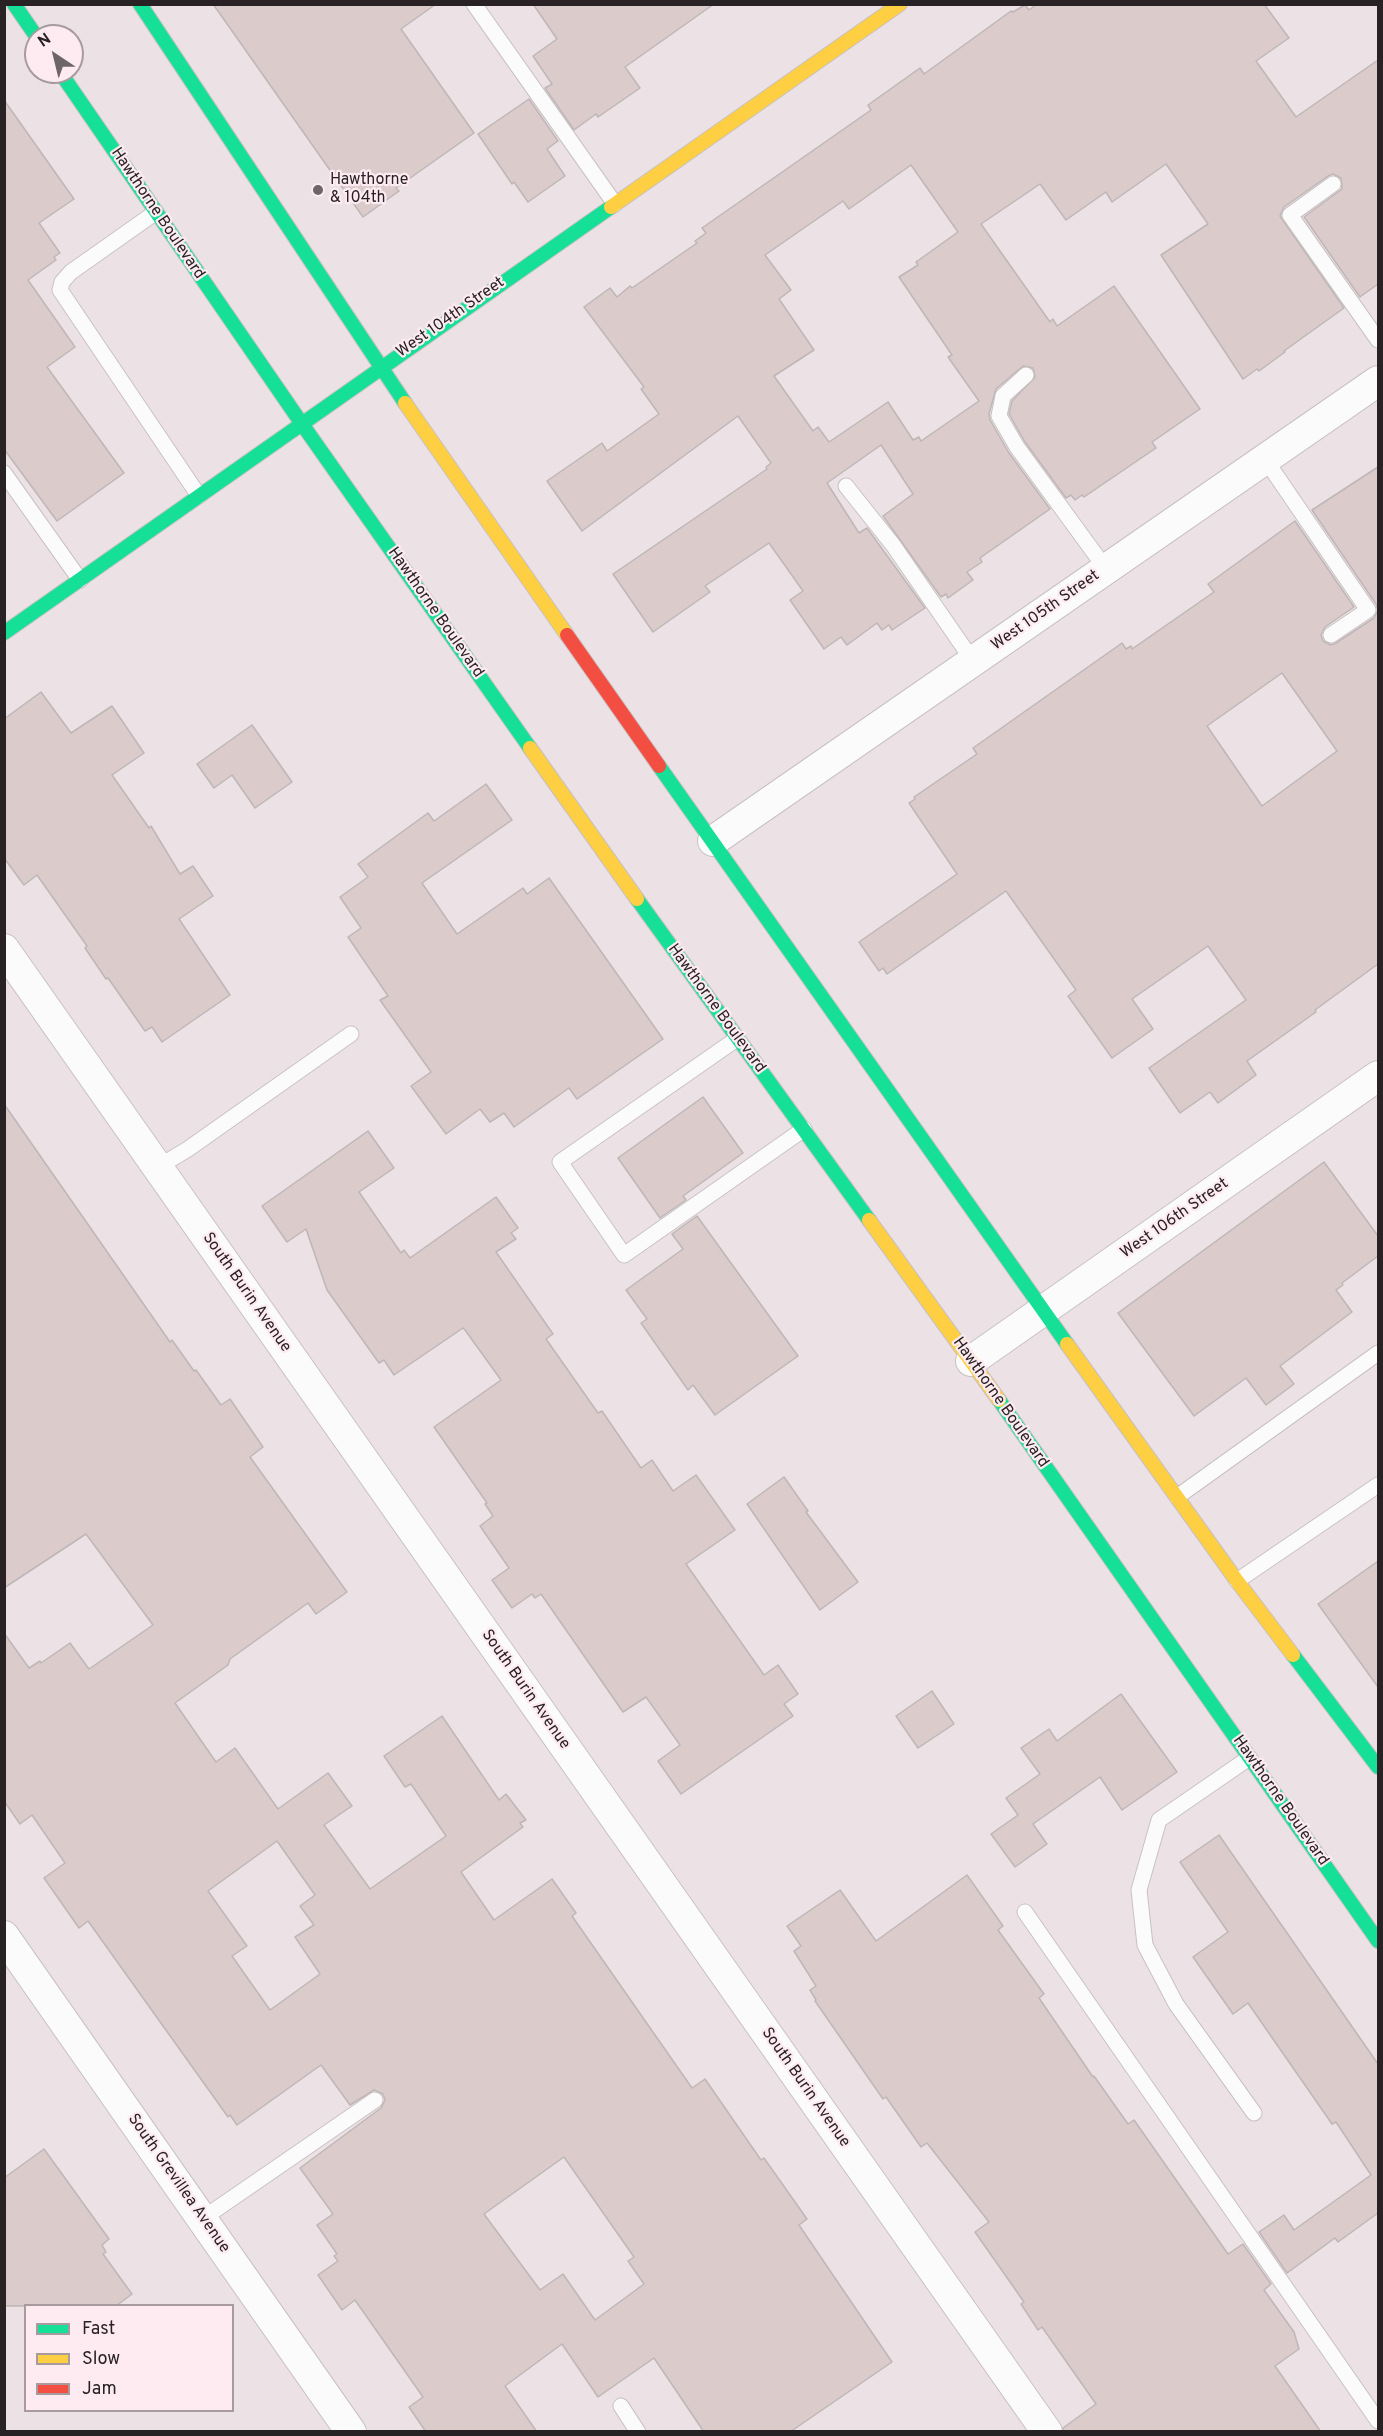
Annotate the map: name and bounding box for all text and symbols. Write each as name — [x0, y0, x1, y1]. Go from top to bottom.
north arrow — [24, 24, 84, 84]
text: N — [34, 29, 55, 52]
street label: Hawthorne Boulevard — [106, 145, 208, 283]
place label: Hawthorne & 104th — [330, 171, 408, 209]
marker: Hawthorne & 104th — [311, 183, 325, 197]
street label: West 104th Street — [393, 274, 509, 362]
street label: Hawthorne Boulevard — [383, 544, 487, 682]
street label: West 105th Street — [988, 567, 1104, 655]
street label: Hawthorne Boulevard — [663, 941, 769, 1077]
street label: West 106th Street — [1117, 1175, 1233, 1263]
street label: South Burin Avenue — [197, 1229, 295, 1357]
street label: Hawthorne Boulevard — [948, 1334, 1052, 1472]
street label: South Burin Avenue — [476, 1626, 574, 1754]
street label: Hawthorne Boulevard — [1228, 1732, 1332, 1870]
street label: South Burin Avenue — [756, 2024, 854, 2152]
street label: South Grevillea Avenue — [123, 2111, 233, 2257]
legend — [24, 2304, 234, 2412]
text: Fast — [82, 2318, 115, 2341]
text: Slow — [82, 2348, 120, 2371]
text: Jam — [82, 2378, 117, 2401]

